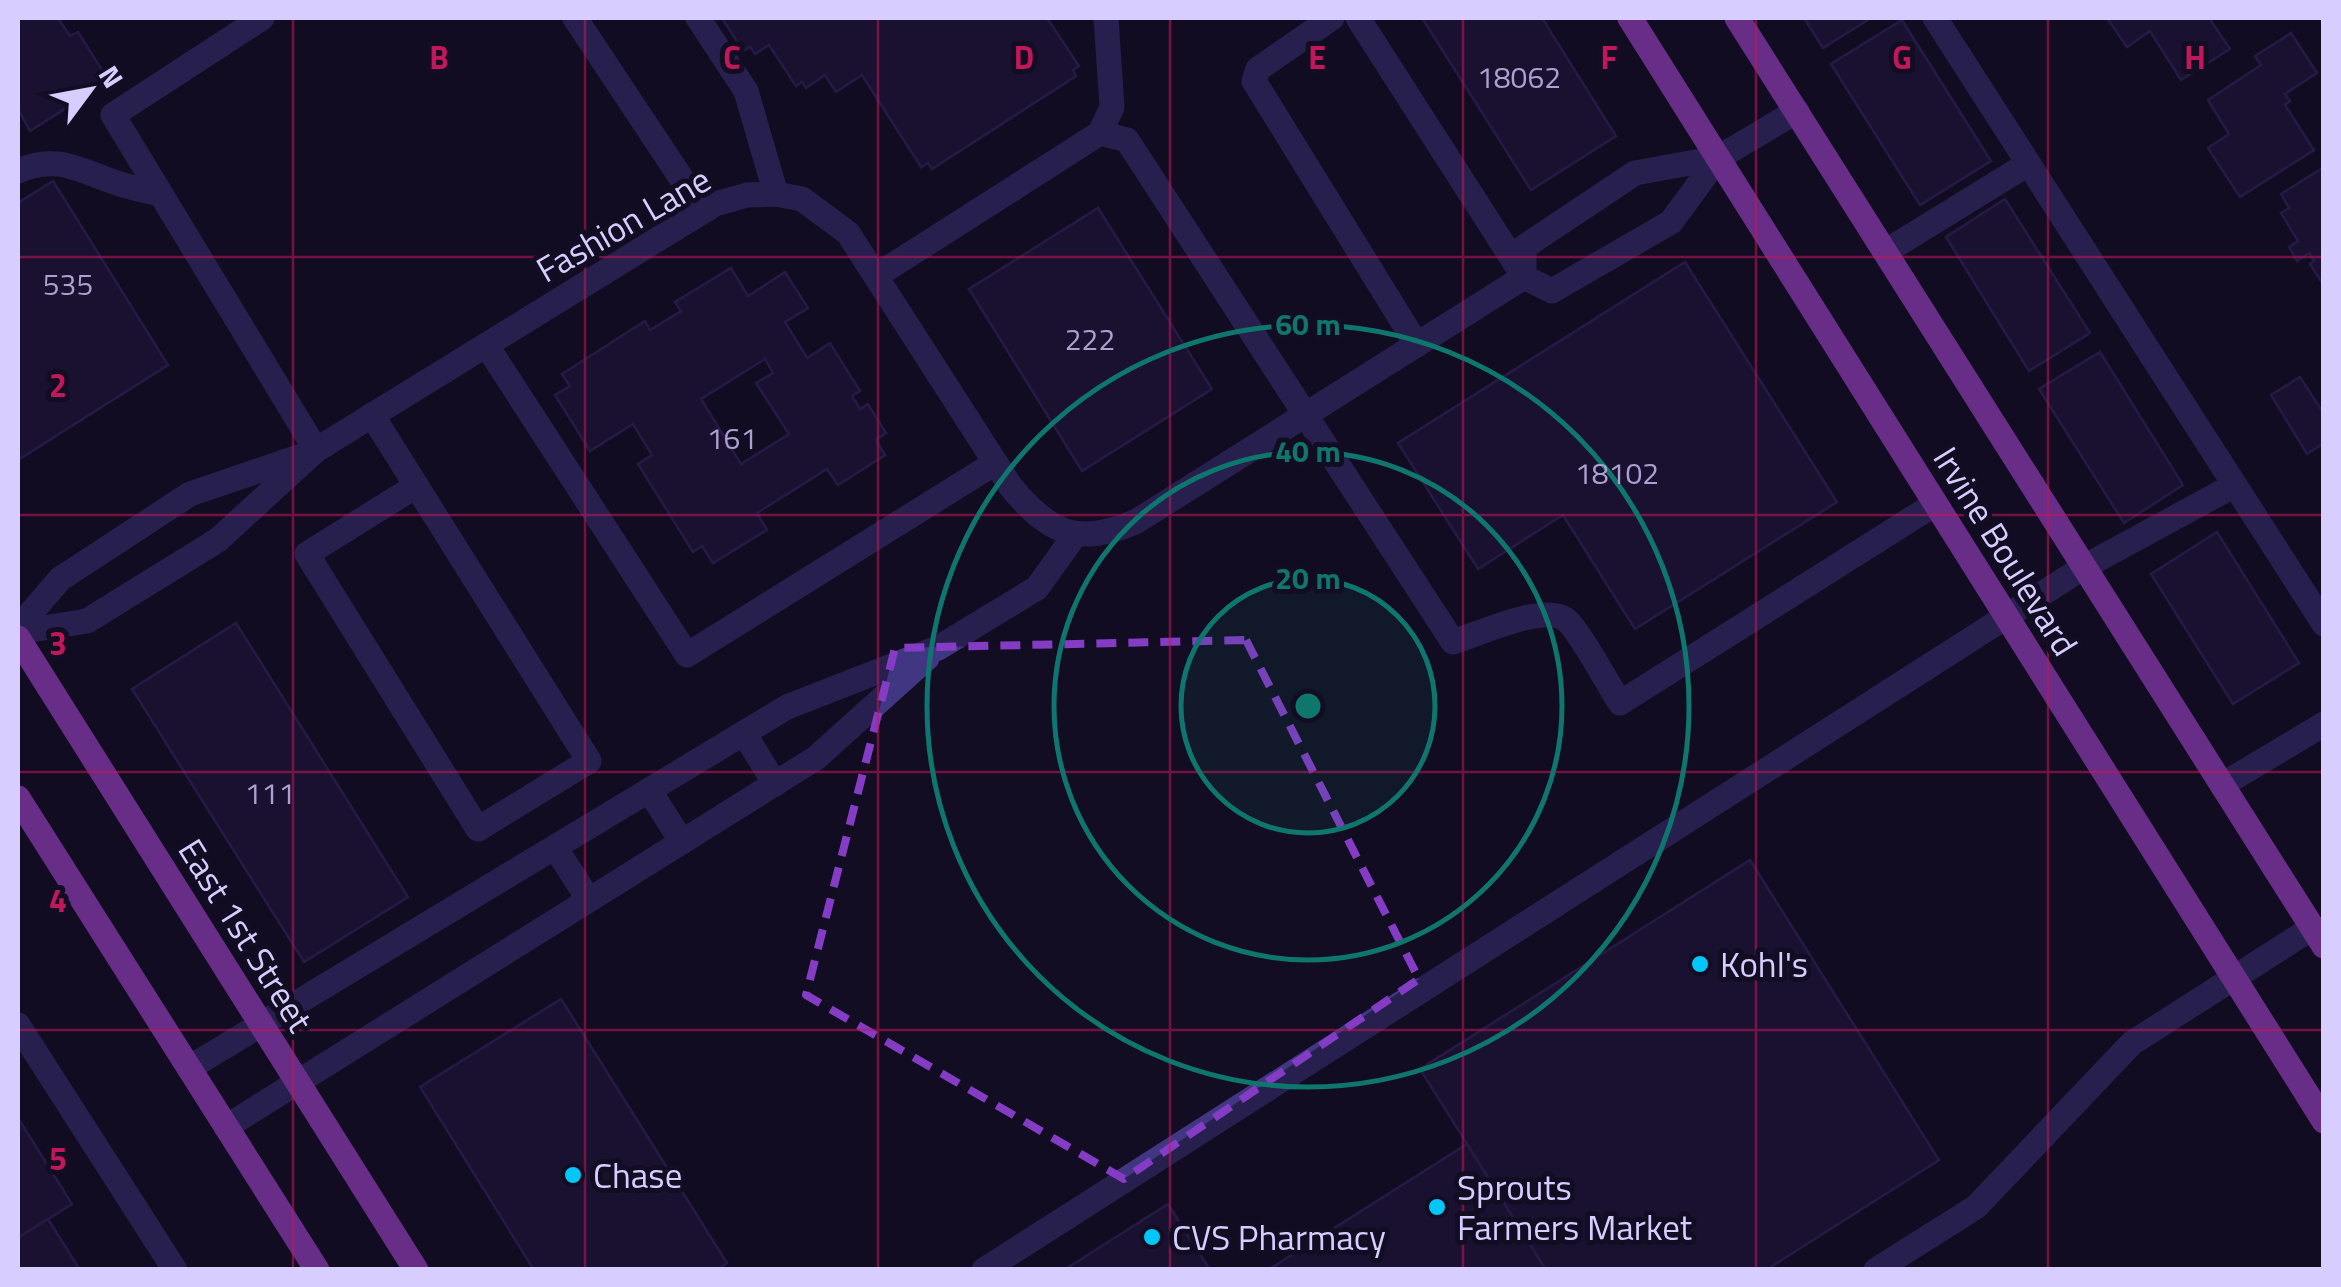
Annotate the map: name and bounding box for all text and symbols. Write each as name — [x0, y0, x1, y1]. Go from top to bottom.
text: B — [429, 33, 449, 81]
text: C — [723, 33, 741, 81]
text: D — [1014, 33, 1034, 81]
text: E — [1308, 33, 1326, 81]
text: F — [1601, 33, 1618, 81]
text: G — [1892, 33, 1912, 81]
text: H — [2184, 33, 2206, 81]
north arrow — [40, 40, 140, 140]
house number: 18062 — [1477, 54, 1561, 100]
text: N — [88, 57, 135, 96]
street label: Fashion Lane — [526, 152, 720, 296]
house number: 535 — [43, 261, 93, 307]
text: 60 m — [1275, 301, 1341, 347]
house number: 222 — [1065, 316, 1115, 362]
text: 2 — [49, 361, 67, 409]
house number: 161 — [707, 415, 757, 461]
text: 40 m — [1275, 428, 1341, 474]
street label: Irvine Boulevard — [1920, 436, 2092, 666]
house number: 18102 — [1575, 450, 1659, 496]
text: 20 m — [1275, 555, 1341, 601]
text: 3 — [49, 619, 67, 667]
centre of rings — [1290, 688, 1326, 724]
house number: 111 — [245, 770, 295, 816]
street label: East 1st Street — [165, 828, 327, 1042]
text: 4 — [49, 876, 67, 924]
place label: Kohl's — [1720, 937, 1808, 991]
marker: Kohl's — [1689, 953, 1711, 975]
text: 5 — [49, 1134, 67, 1182]
place label: Chase — [593, 1148, 682, 1202]
place label: Sprouts Farmers Market — [1457, 1160, 1692, 1254]
marker: Chase — [562, 1164, 584, 1186]
marker: Sprouts Farmers Market — [1426, 1196, 1448, 1218]
place label: CVS Pharmacy — [1172, 1210, 1386, 1264]
marker: CVS Pharmacy — [1141, 1226, 1163, 1248]

